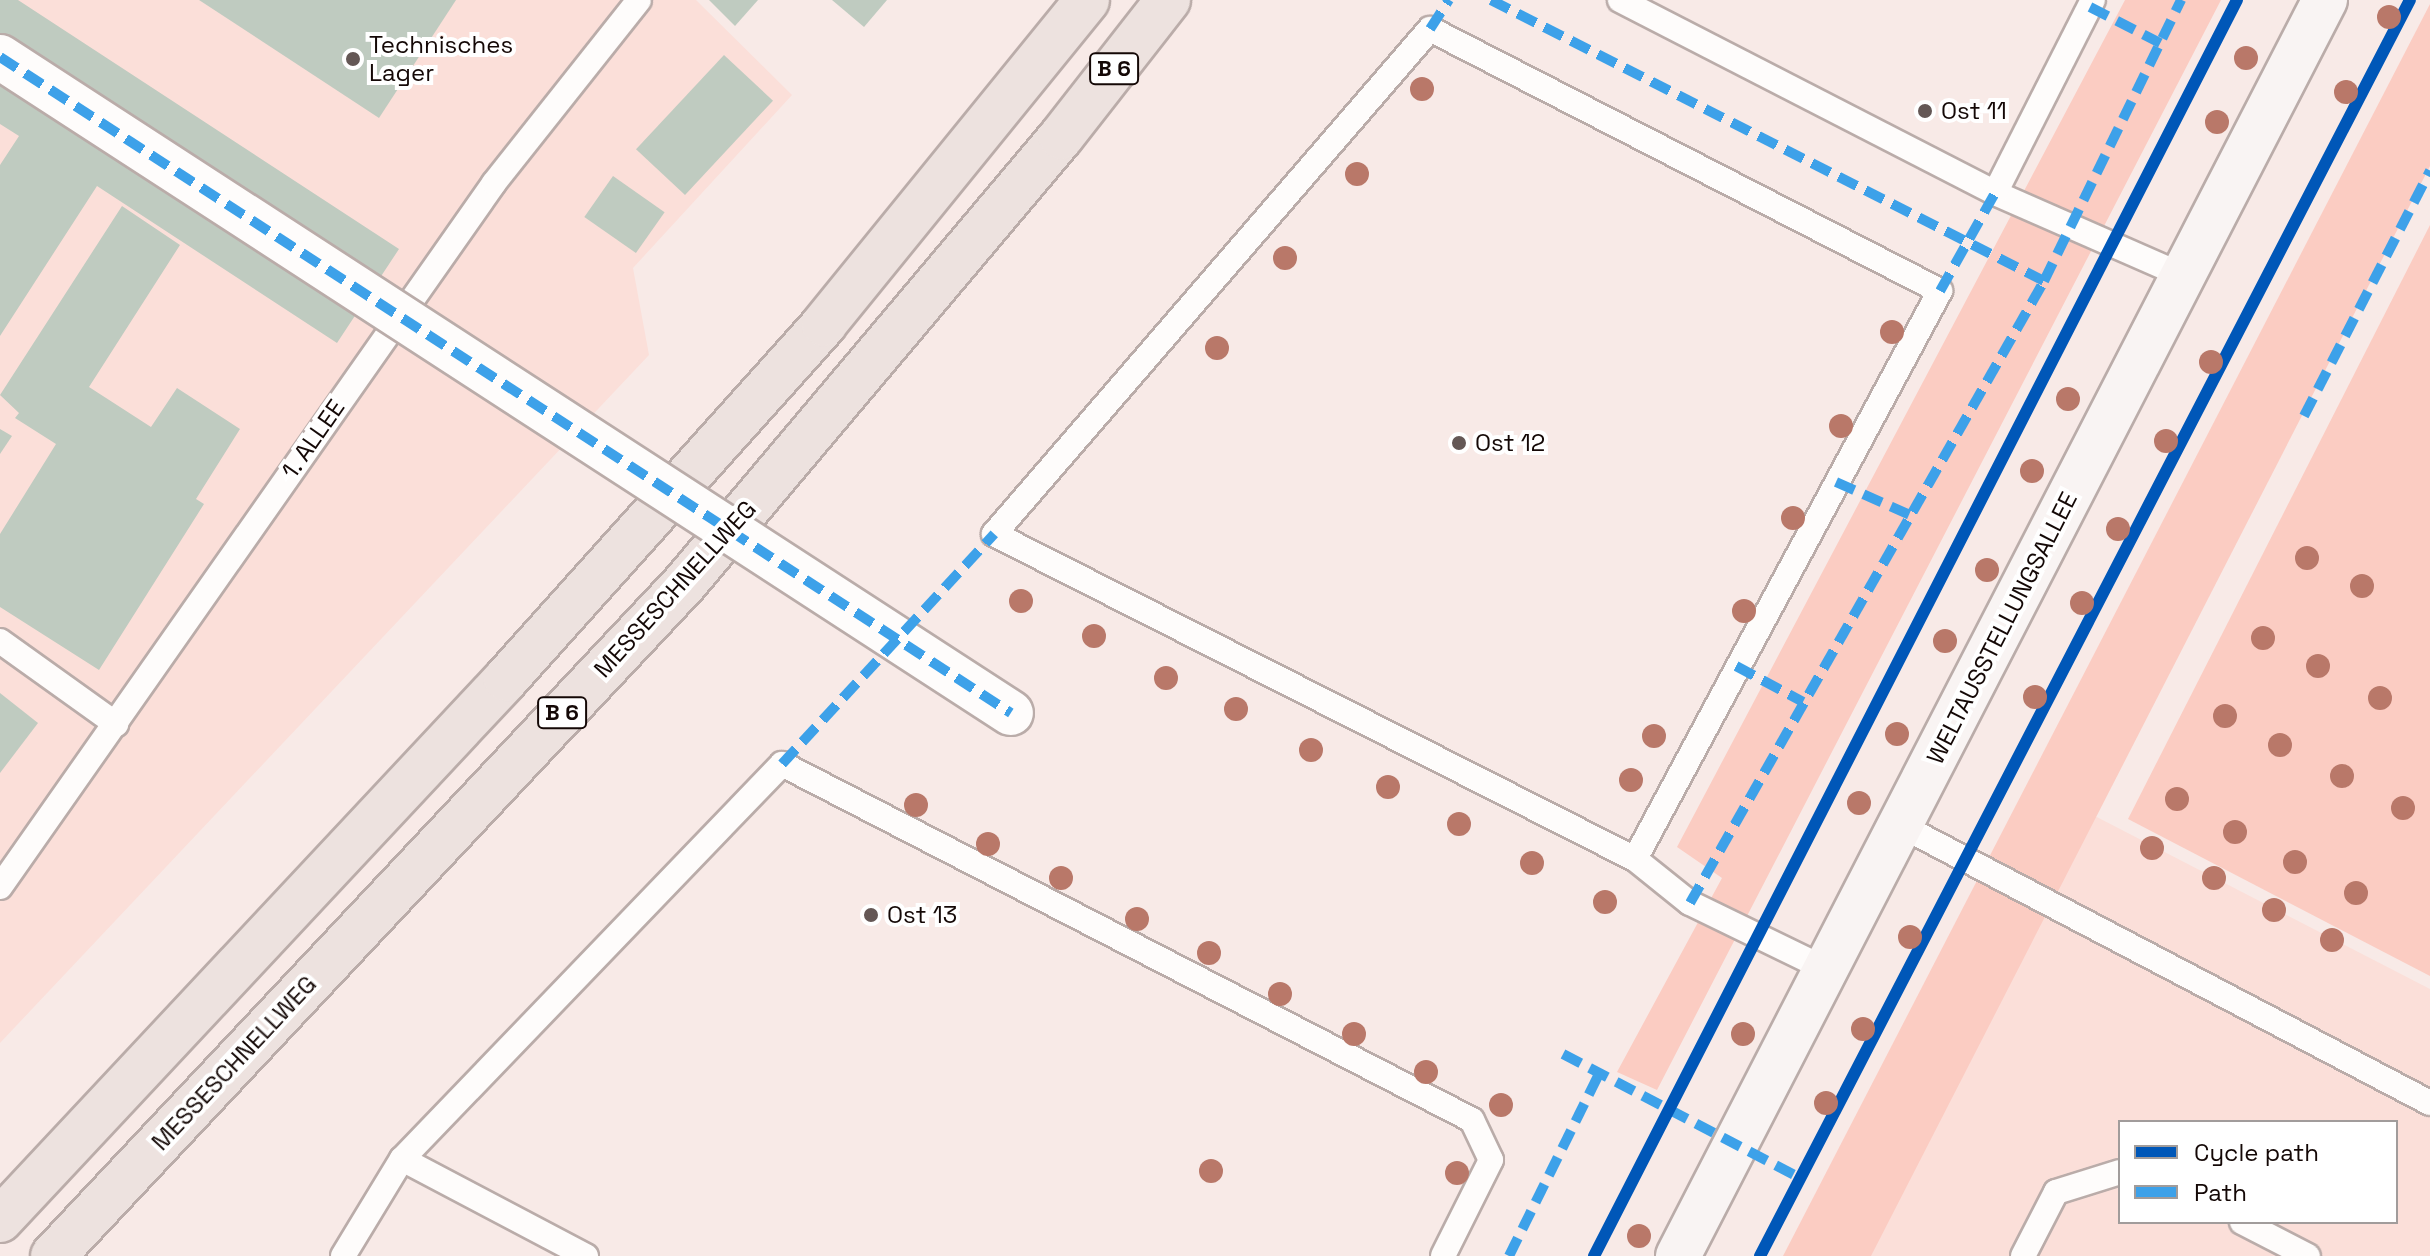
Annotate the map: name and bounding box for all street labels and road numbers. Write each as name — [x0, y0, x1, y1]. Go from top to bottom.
road number: B 6 — [1088, 51, 1140, 87]
street label: 1. ALLEE — [275, 394, 351, 484]
street label: WELTAUSSTELLUNGSALLEE — [1921, 487, 2083, 769]
street label: MESSESCHNELLWEG — [588, 495, 762, 683]
road number: B 6 — [536, 695, 588, 731]
street label: MESSESCHNELLWEG — [146, 970, 322, 1156]

